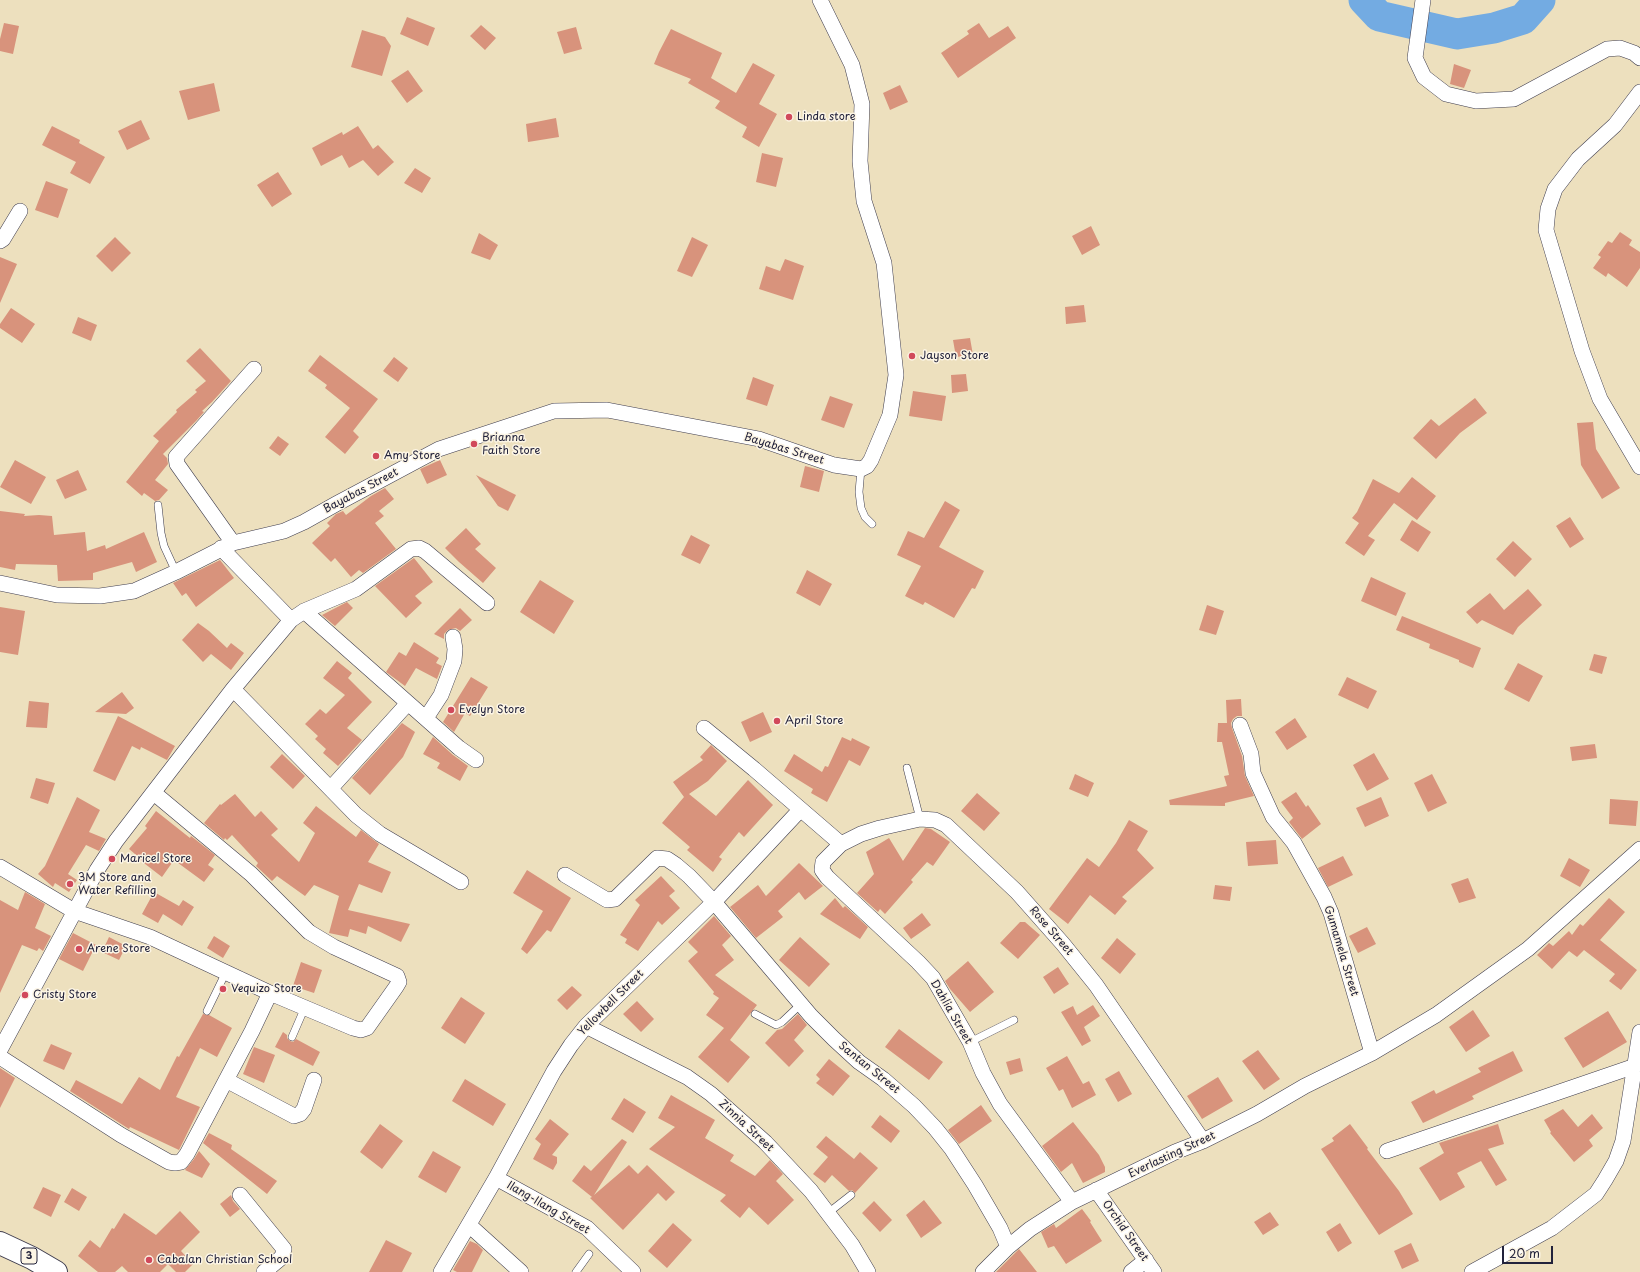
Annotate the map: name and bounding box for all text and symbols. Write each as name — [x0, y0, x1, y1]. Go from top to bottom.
place label: Linda store — [797, 110, 856, 124]
marker: Linda store — [784, 112, 794, 122]
place label: Jayson Store — [920, 349, 989, 363]
marker: Jayson Store — [907, 351, 917, 361]
place label: Brianna Faith Store — [482, 431, 540, 457]
street label: Bayabas Street — [742, 431, 826, 467]
marker: Brianna Faith Store — [469, 439, 479, 449]
place label: Amy Store — [384, 449, 440, 463]
marker: Amy Store — [371, 451, 381, 461]
street label: Bayabas Street — [321, 466, 401, 516]
place label: Evelyn Store — [459, 703, 525, 717]
marker: Evelyn Store — [446, 705, 456, 715]
place label: April Store — [785, 714, 843, 728]
marker: April Store — [772, 716, 782, 726]
place label: Maricel Store — [120, 852, 191, 866]
marker: Maricel Store — [107, 854, 117, 864]
place label: 3M Store and Water Refilling — [78, 871, 156, 897]
marker: 3M Store and Water Refilling — [65, 879, 75, 889]
street label: Rose Street — [1026, 904, 1076, 958]
street label: Gumamela Street — [1321, 904, 1361, 998]
place label: Arene Store — [87, 942, 150, 956]
marker: Arene Store — [74, 944, 84, 954]
street label: Yellowbell Street — [575, 967, 647, 1039]
street label: Dahlia Street — [927, 977, 975, 1047]
place label: Vequizo Store — [231, 982, 302, 996]
marker: Vequizo Store — [218, 984, 228, 994]
place label: Cristy Store — [33, 988, 97, 1002]
marker: Cristy Store — [20, 990, 30, 1000]
street label: Santan Street — [836, 1039, 902, 1097]
street label: Zinnia Street — [716, 1097, 776, 1155]
street label: Everlasting Street — [1126, 1129, 1218, 1181]
street label: Ilang-Ilang Street — [504, 1179, 592, 1237]
street label: Orchid Street — [1099, 1198, 1151, 1264]
scale bar — [1504, 1238, 1555, 1264]
text: 20 m — [1509, 1244, 1540, 1262]
road number: 3 — [21, 1248, 37, 1264]
place label: Cabalan Christian School — [157, 1253, 292, 1267]
marker: Cabalan Christian School — [144, 1255, 154, 1265]

